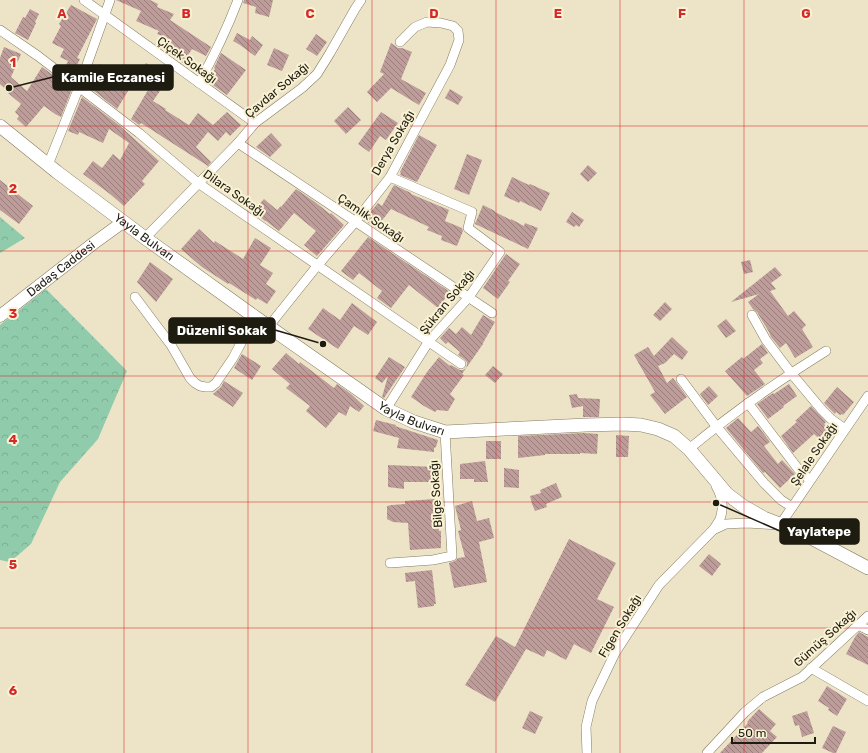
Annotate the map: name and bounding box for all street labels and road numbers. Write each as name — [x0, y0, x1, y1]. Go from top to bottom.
street label: Çiçek Sokağı — [154, 34, 220, 86]
street label: Çavdar Sokağı — [242, 59, 312, 121]
street label: Derya Sokağı — [369, 108, 417, 178]
street label: Dilara Sokağı — [201, 167, 268, 219]
street label: Çamlık Sokağı — [335, 191, 407, 245]
street label: Yayla Bulvarı — [111, 210, 177, 264]
street label: Dadaş Caddesi — [24, 238, 98, 300]
street label: Şükran Sokağı — [417, 267, 477, 337]
street label: Yayla Bulvarı — [375, 399, 447, 438]
street label: Şelale Sokağı — [788, 420, 840, 488]
street label: Bilge Sokağı — [427, 460, 445, 528]
street label: Figen Sokağı — [596, 592, 644, 660]
street label: Gümüş Sokağı — [791, 606, 859, 670]

